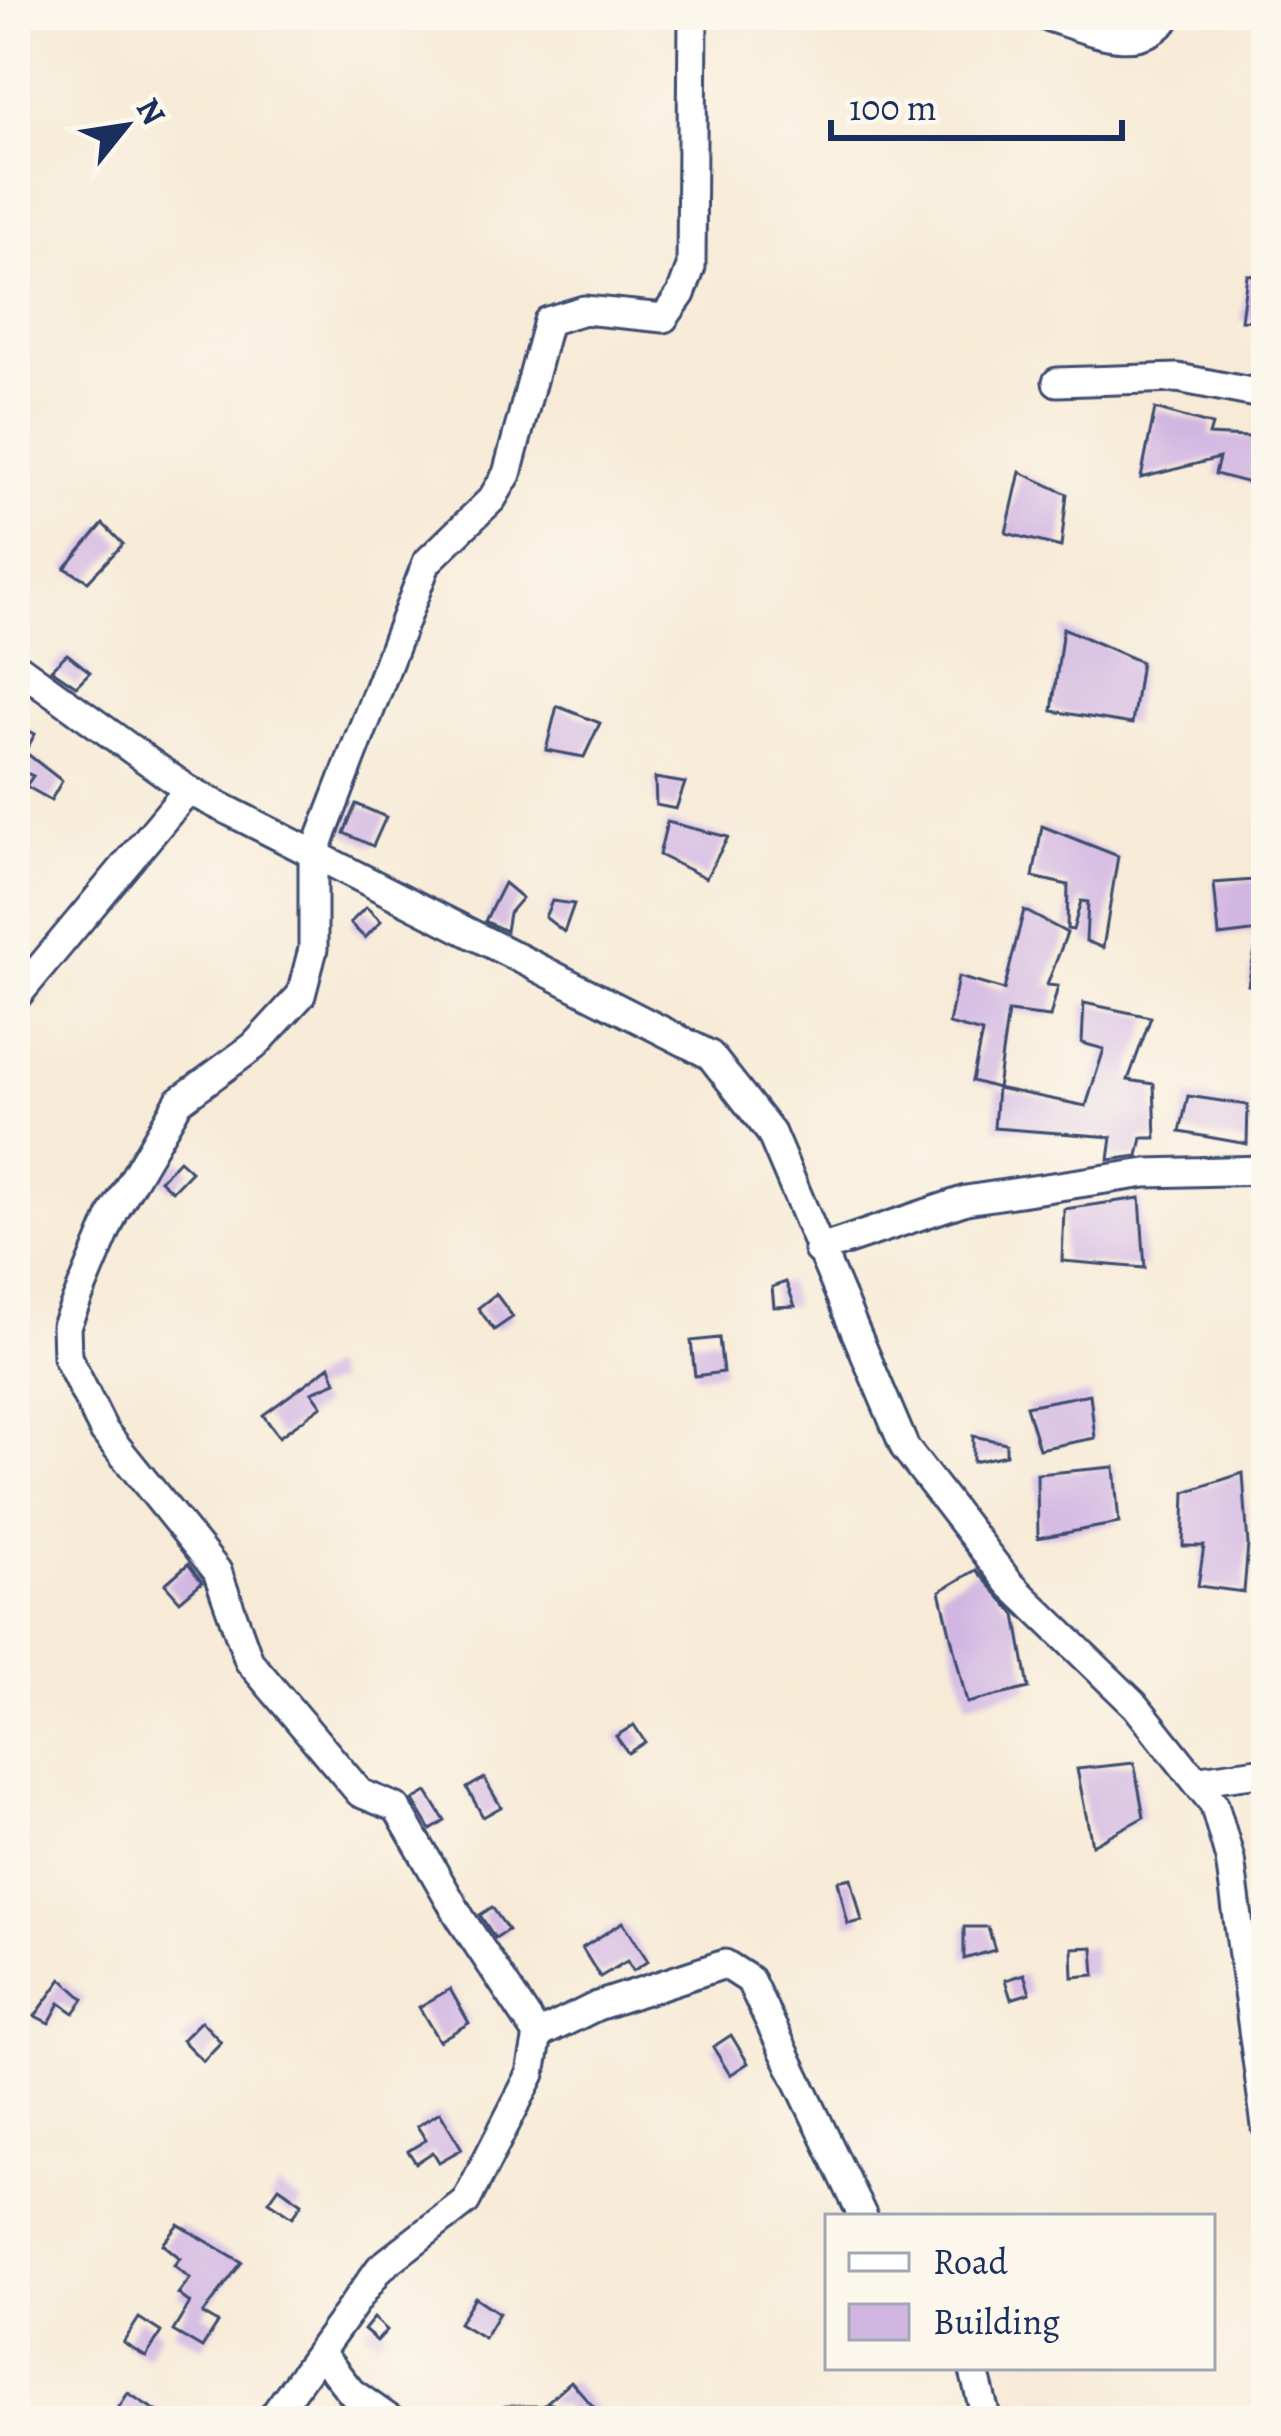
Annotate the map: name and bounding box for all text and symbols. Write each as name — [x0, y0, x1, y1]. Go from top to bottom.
north arrow — [66, 66, 186, 186]
scale bar — [831, 66, 1122, 140]
text: 100 m — [849, 83, 937, 132]
text: N — [126, 90, 177, 133]
legend — [825, 2214, 1215, 2370]
text: Road — [933, 2237, 1009, 2286]
text: Building — [933, 2297, 1060, 2346]

